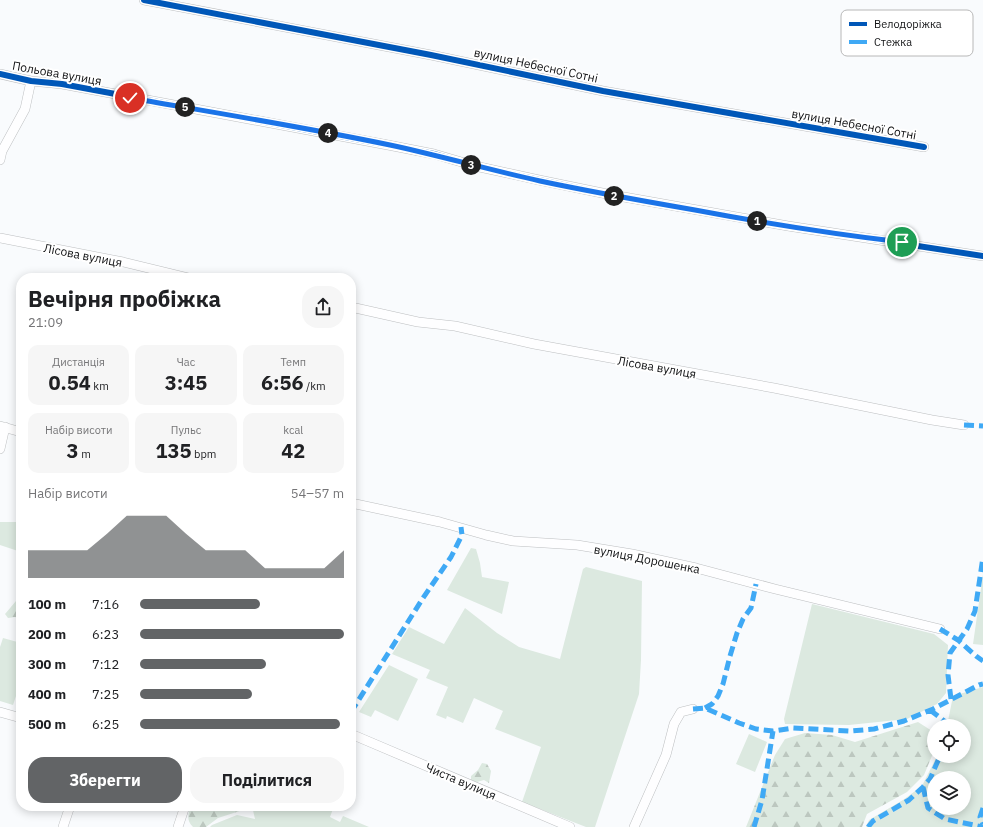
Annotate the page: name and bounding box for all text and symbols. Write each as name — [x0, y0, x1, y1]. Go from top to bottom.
legend — [841, 10, 973, 56]
text: Велодоріжка — [874, 17, 942, 31]
text: Стежка — [874, 35, 912, 49]
street label: вулиця Небесної Сотні — [473, 45, 599, 85]
street label: Польова вулиця — [11, 58, 103, 88]
pin — [113, 81, 147, 115]
icon: check — [119, 87, 141, 109]
pin: 5 — [175, 97, 195, 117]
text: 5 — [182, 100, 188, 114]
street label: вулиця Небесної Сотні — [790, 106, 918, 142]
pin: 4 — [318, 123, 338, 143]
text: 4 — [325, 126, 331, 140]
pin: 3 — [461, 155, 481, 175]
text: 3 — [468, 158, 474, 172]
pin: 2 — [604, 186, 624, 206]
text: 2 — [611, 189, 617, 203]
pin: 1 — [747, 211, 767, 231]
text: 1 — [754, 214, 760, 228]
pin — [885, 225, 919, 259]
icon: arrive — [891, 231, 913, 253]
street label: Лісова вулиця — [42, 240, 124, 270]
text: Вечірня пробіжка — [28, 284, 221, 313]
button: share — [302, 286, 344, 328]
text: 21:09 — [28, 314, 63, 331]
street label: Лісова вулиця — [616, 353, 698, 381]
text: Дистанція — [52, 355, 105, 369]
text: Час — [177, 355, 195, 369]
text: Темп — [281, 355, 306, 369]
text: 0.54 — [49, 369, 91, 396]
text: 3:45 — [165, 369, 207, 396]
text: 6:56 — [261, 369, 304, 396]
text: km — [91, 379, 109, 393]
text: /km — [304, 379, 326, 393]
text: Набір висоти — [45, 423, 112, 437]
text: Пульс — [171, 423, 201, 437]
text: kcal — [283, 423, 303, 437]
text: 3 — [67, 437, 79, 464]
text: 135 — [156, 437, 192, 464]
text: 42 — [281, 437, 305, 464]
text: m — [79, 447, 91, 461]
text: bpm — [192, 447, 216, 461]
text: Набір висоти — [28, 485, 108, 502]
text: 54–57 m — [291, 485, 344, 502]
street label: вулиця Дорошенка — [593, 541, 702, 577]
text: 100 m — [28, 596, 66, 613]
text: 7:16 — [92, 596, 119, 613]
text: 200 m — [28, 626, 66, 643]
text: 6:23 — [92, 626, 119, 643]
text: 300 m — [28, 656, 66, 673]
text: 7:12 — [92, 656, 119, 673]
text: 400 m — [28, 686, 66, 703]
text: 7:25 — [92, 686, 119, 703]
text: 500 m — [28, 716, 66, 733]
text: 6:25 — [92, 716, 119, 733]
map controls — [927, 719, 971, 815]
button: locate — [927, 719, 971, 763]
button: Зберегти — [28, 757, 182, 803]
button: Поділитися — [190, 757, 344, 803]
street label: Чиста вулиця — [423, 759, 499, 803]
button: layers — [927, 771, 971, 815]

